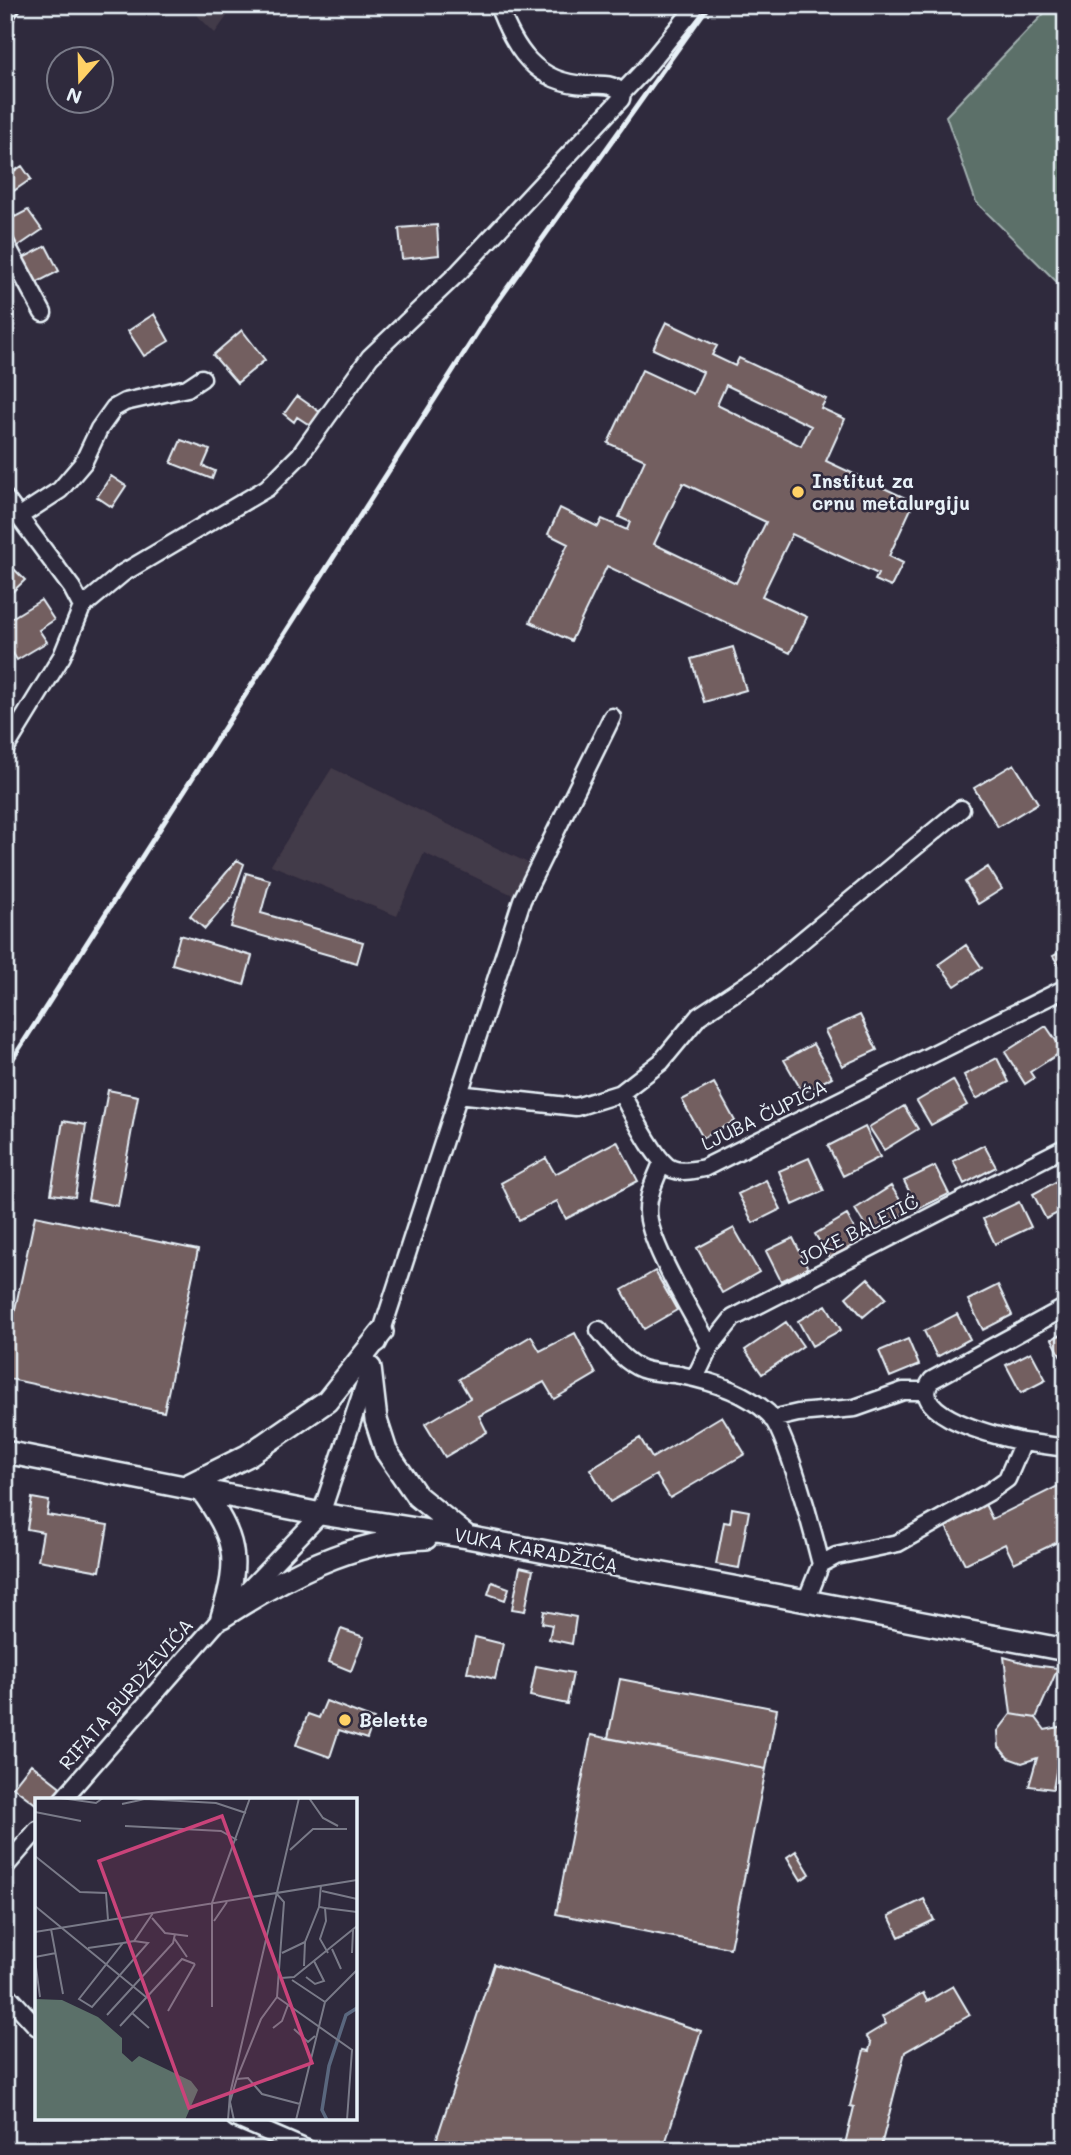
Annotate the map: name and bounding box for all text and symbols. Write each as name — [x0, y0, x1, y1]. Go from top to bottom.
north arrow — [46, 46, 116, 116]
text: N — [63, 82, 85, 111]
place label: Institut za crnu metalurgiju — [812, 468, 970, 515]
marker: Institut za crnu metalurgiju — [790, 484, 806, 500]
street label: LJUBA ČUPIĆA — [697, 1073, 831, 1156]
street label: JOKE BALETIĆ — [793, 1188, 922, 1271]
street label: VUKA KARADŽIĆA — [452, 1521, 620, 1578]
street label: RIFATA BURDŽEVIĆA — [53, 1613, 198, 1775]
place label: Belette — [359, 1707, 428, 1732]
marker: Belette — [337, 1712, 353, 1728]
inset map — [35, 1798, 357, 2120]

